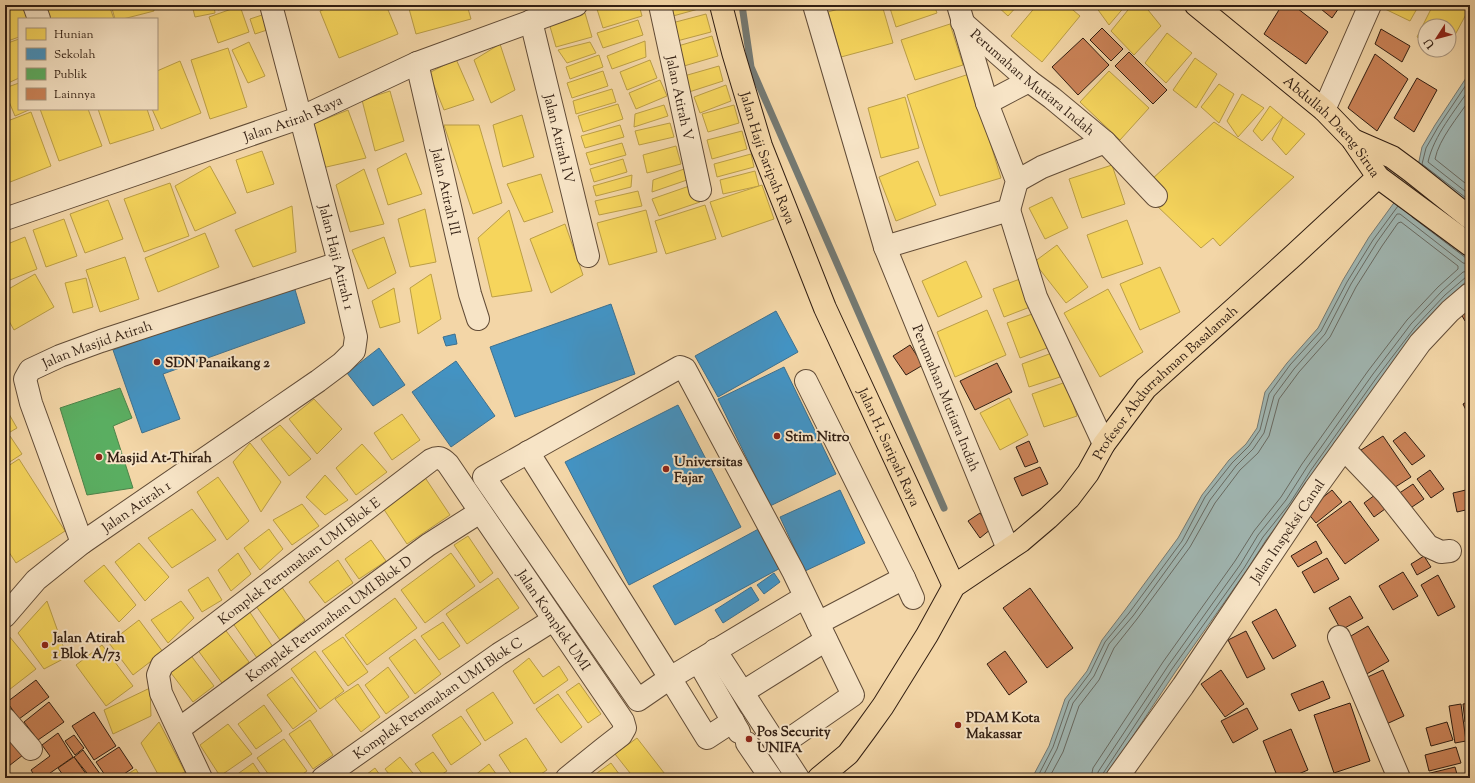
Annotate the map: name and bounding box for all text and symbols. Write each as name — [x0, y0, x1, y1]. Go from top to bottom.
legend — [18, 18, 158, 110]
north arrow — [1417, 18, 1457, 58]
text: Hunian — [54, 26, 94, 44]
street label: Perumahan Mutiara Indah — [965, 26, 1098, 141]
text: U — [1421, 35, 1439, 52]
text: Sekolah — [54, 46, 95, 64]
street label: Jalan Atirah V — [659, 53, 697, 143]
text: Publik — [54, 66, 88, 84]
street label: Abdullah Daeng Sirua — [1278, 72, 1384, 183]
text: Lainnya — [54, 86, 96, 104]
street label: Jalan Haji Saripah Raya — [733, 89, 799, 228]
street label: Jalan Atirah Raya — [240, 91, 347, 149]
street label: Jalan Atirah IV — [537, 92, 578, 186]
street label: Jalan Atirah III — [425, 146, 464, 238]
street label: Jalan Haji Atirah 1 — [312, 202, 358, 312]
street label: Profesor Abdurrahman Basalamah — [1089, 302, 1243, 464]
street label: Jalan Masjid Atirah — [39, 317, 155, 375]
street label: Perumahan Mutiara Indah — [906, 322, 983, 475]
place label: SDN Panaikang 2 — [165, 354, 270, 374]
marker: SDN Panaikang 2 — [152, 357, 162, 367]
street label: Jalan H. Saripah Raya — [851, 384, 924, 511]
place label: Stim Nitro — [785, 428, 850, 448]
marker: Stim Nitro — [772, 431, 782, 441]
place label: Masjid At-Thirah — [107, 449, 213, 469]
marker: Masjid At-Thirah — [94, 452, 104, 462]
place label: Universitas Fajar — [674, 453, 743, 489]
marker: Universitas Fajar — [661, 464, 671, 474]
street label: Jalan Inspeksi Canal — [1246, 476, 1331, 589]
street label: Jalan Atirah 1 — [98, 477, 176, 539]
street label: Komplek Perumahan UMI Blok E — [215, 494, 386, 631]
street label: Komplek Perumahan UMI Blok D — [243, 552, 417, 688]
street label: Jalan Komplek UMI — [510, 566, 594, 676]
place label: Jalan Atirah 1 Blok A/73 — [52, 629, 126, 665]
street label: Komplek Perumahan UMI Blok C — [350, 633, 527, 765]
marker: Jalan Atirah 1 Blok A/73 — [40, 640, 50, 650]
place label: PDAM Kota Makassar — [966, 709, 1040, 745]
marker: PDAM Kota Makassar — [953, 720, 963, 730]
place label: Pos Security UNIFA — [757, 723, 831, 759]
marker: Pos Security UNIFA — [744, 734, 754, 744]

